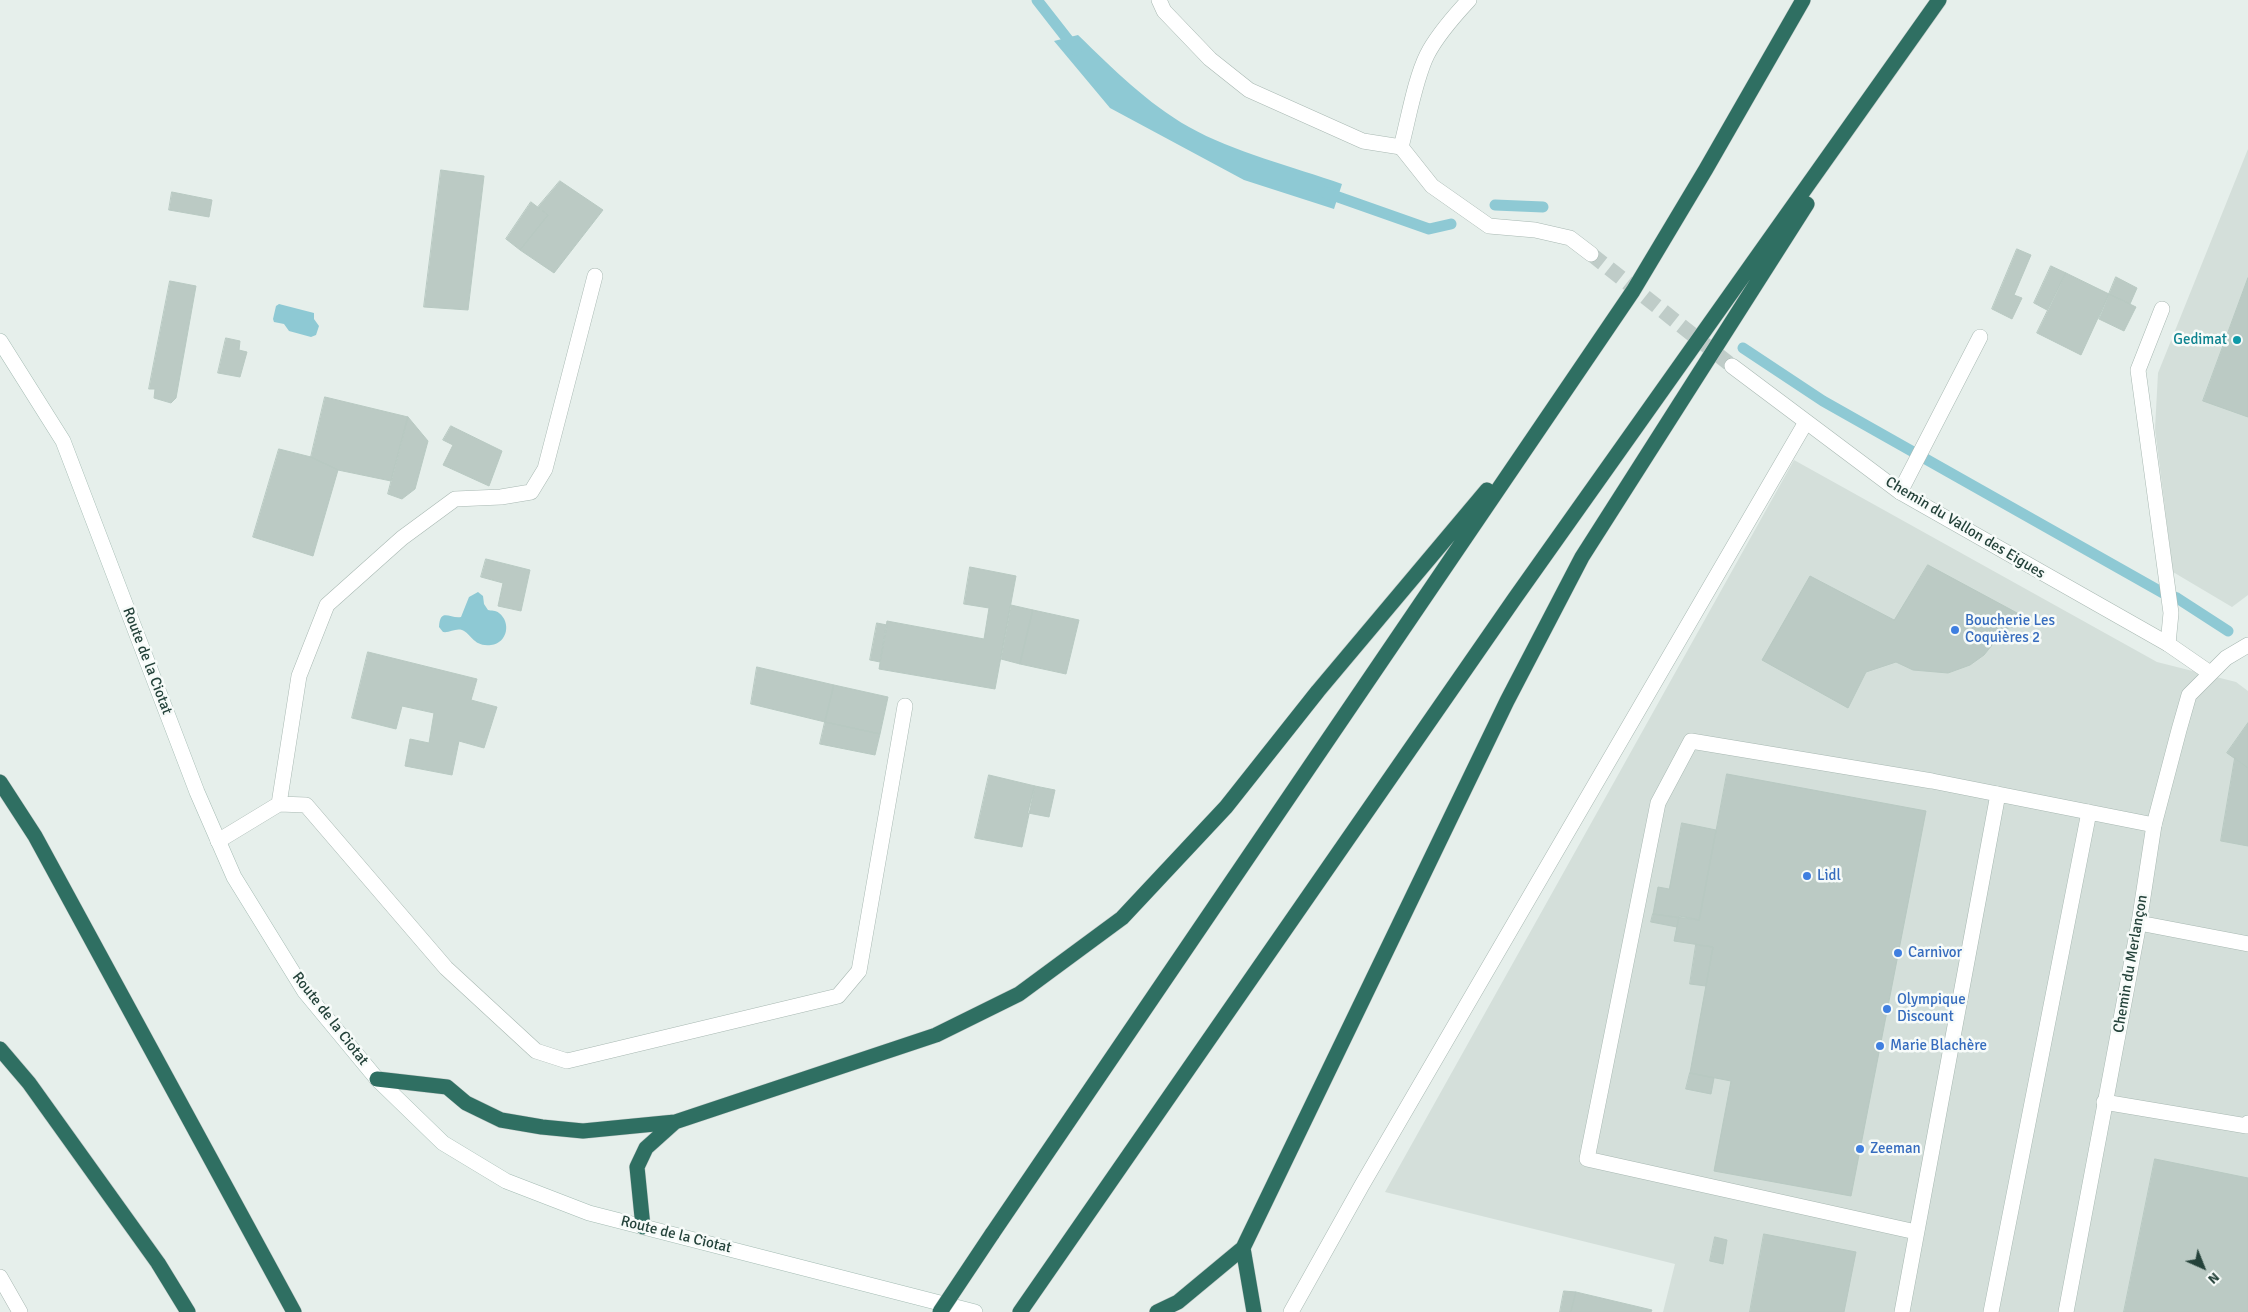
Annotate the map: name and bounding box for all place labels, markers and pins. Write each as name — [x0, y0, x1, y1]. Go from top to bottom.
place label: Gedimat — [2173, 331, 2227, 349]
marker: Gedimat — [2231, 334, 2243, 346]
place label: Boucherie Les Coquières 2 — [1965, 612, 2055, 647]
marker: Boucherie Les Coquières 2 — [1949, 624, 1961, 636]
place label: Lidl — [1817, 867, 1841, 885]
marker: Lidl — [1801, 870, 1813, 882]
place label: Carnivor — [1908, 944, 1962, 962]
marker: Carnivor — [1892, 947, 1904, 959]
place label: Olympique Discount — [1897, 991, 1966, 1026]
marker: Olympique Discount — [1881, 1003, 1893, 1015]
place label: Marie Blachère — [1890, 1037, 1987, 1055]
marker: Marie Blachère — [1874, 1040, 1886, 1052]
place label: Zeeman — [1870, 1140, 1921, 1158]
marker: Zeeman — [1854, 1143, 1866, 1155]

